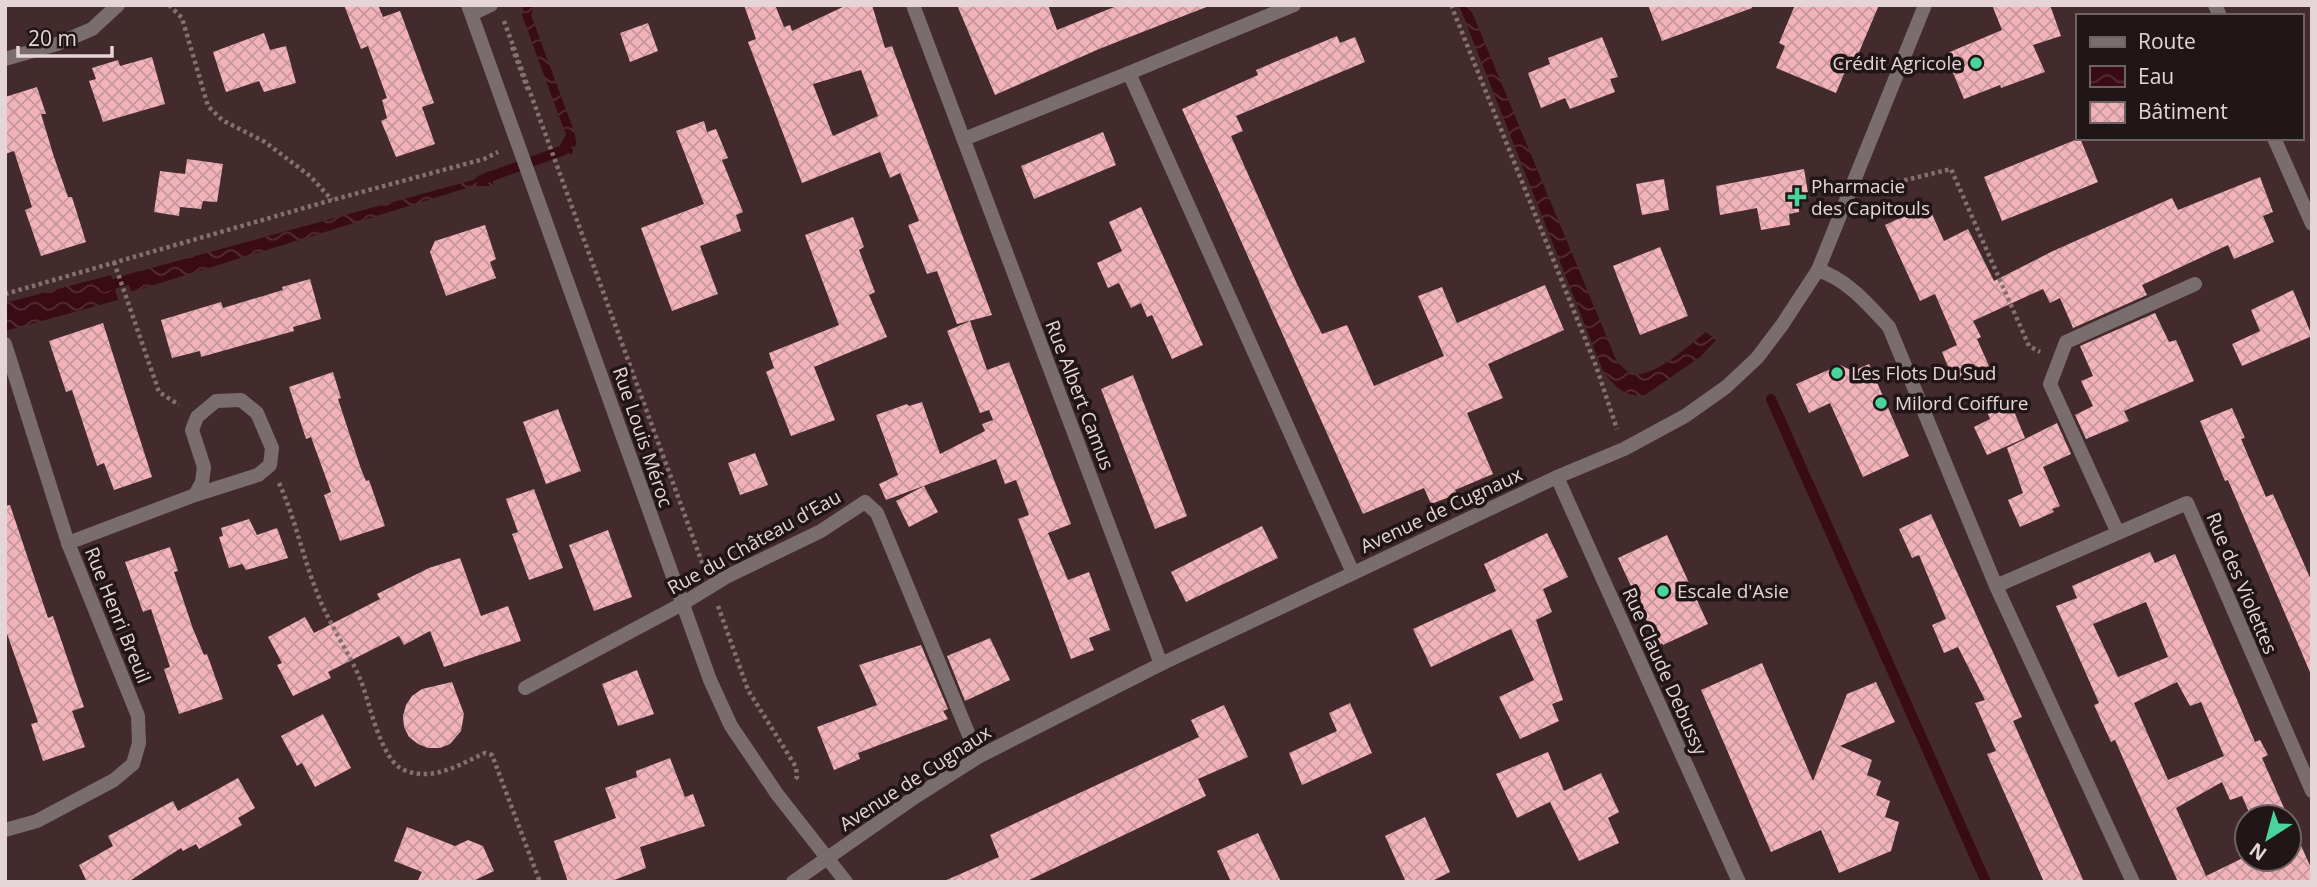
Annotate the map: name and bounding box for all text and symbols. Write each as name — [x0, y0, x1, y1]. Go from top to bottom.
scale bar — [18, 14, 112, 58]
legend — [2076, 14, 2303, 140]
text: 20 m — [28, 24, 77, 52]
text: Route — [2138, 27, 2196, 55]
place label: Crédit Agricole — [1833, 50, 1962, 76]
marker: Crédit Agricole — [1968, 55, 1984, 71]
text: Eau — [2138, 62, 2174, 90]
text: Bâtiment — [2138, 97, 2228, 125]
place label: Pharmacie des Capitouls — [1811, 173, 1930, 221]
marker: Pharmacie des Capitouls — [1789, 189, 1805, 205]
street label: Rue Albert Camus — [1039, 316, 1121, 474]
place label: Les Flots Du Sud — [1851, 360, 1996, 386]
street label: Rue Louis Méroc — [607, 363, 679, 511]
marker: Les Flots Du Sud — [1829, 365, 1845, 381]
place label: Milord Coiffure — [1895, 390, 2029, 416]
marker: Milord Coiffure — [1873, 395, 1889, 411]
street label: Avenue de Cugnaux — [1356, 461, 1526, 559]
street label: Rue du Château d'Eau — [663, 483, 845, 601]
street label: Rue des Violettes — [2200, 508, 2284, 658]
street label: Rue Henri Breuil — [79, 543, 157, 687]
place label: Escale d'Asie — [1677, 578, 1789, 604]
street label: Rue Claude Debussy — [1616, 583, 1714, 759]
marker: Escale d'Asie — [1655, 583, 1671, 599]
street label: Avenue de Cugnaux — [834, 719, 996, 837]
north arrow — [2233, 803, 2303, 873]
text: N — [2244, 837, 2272, 867]

